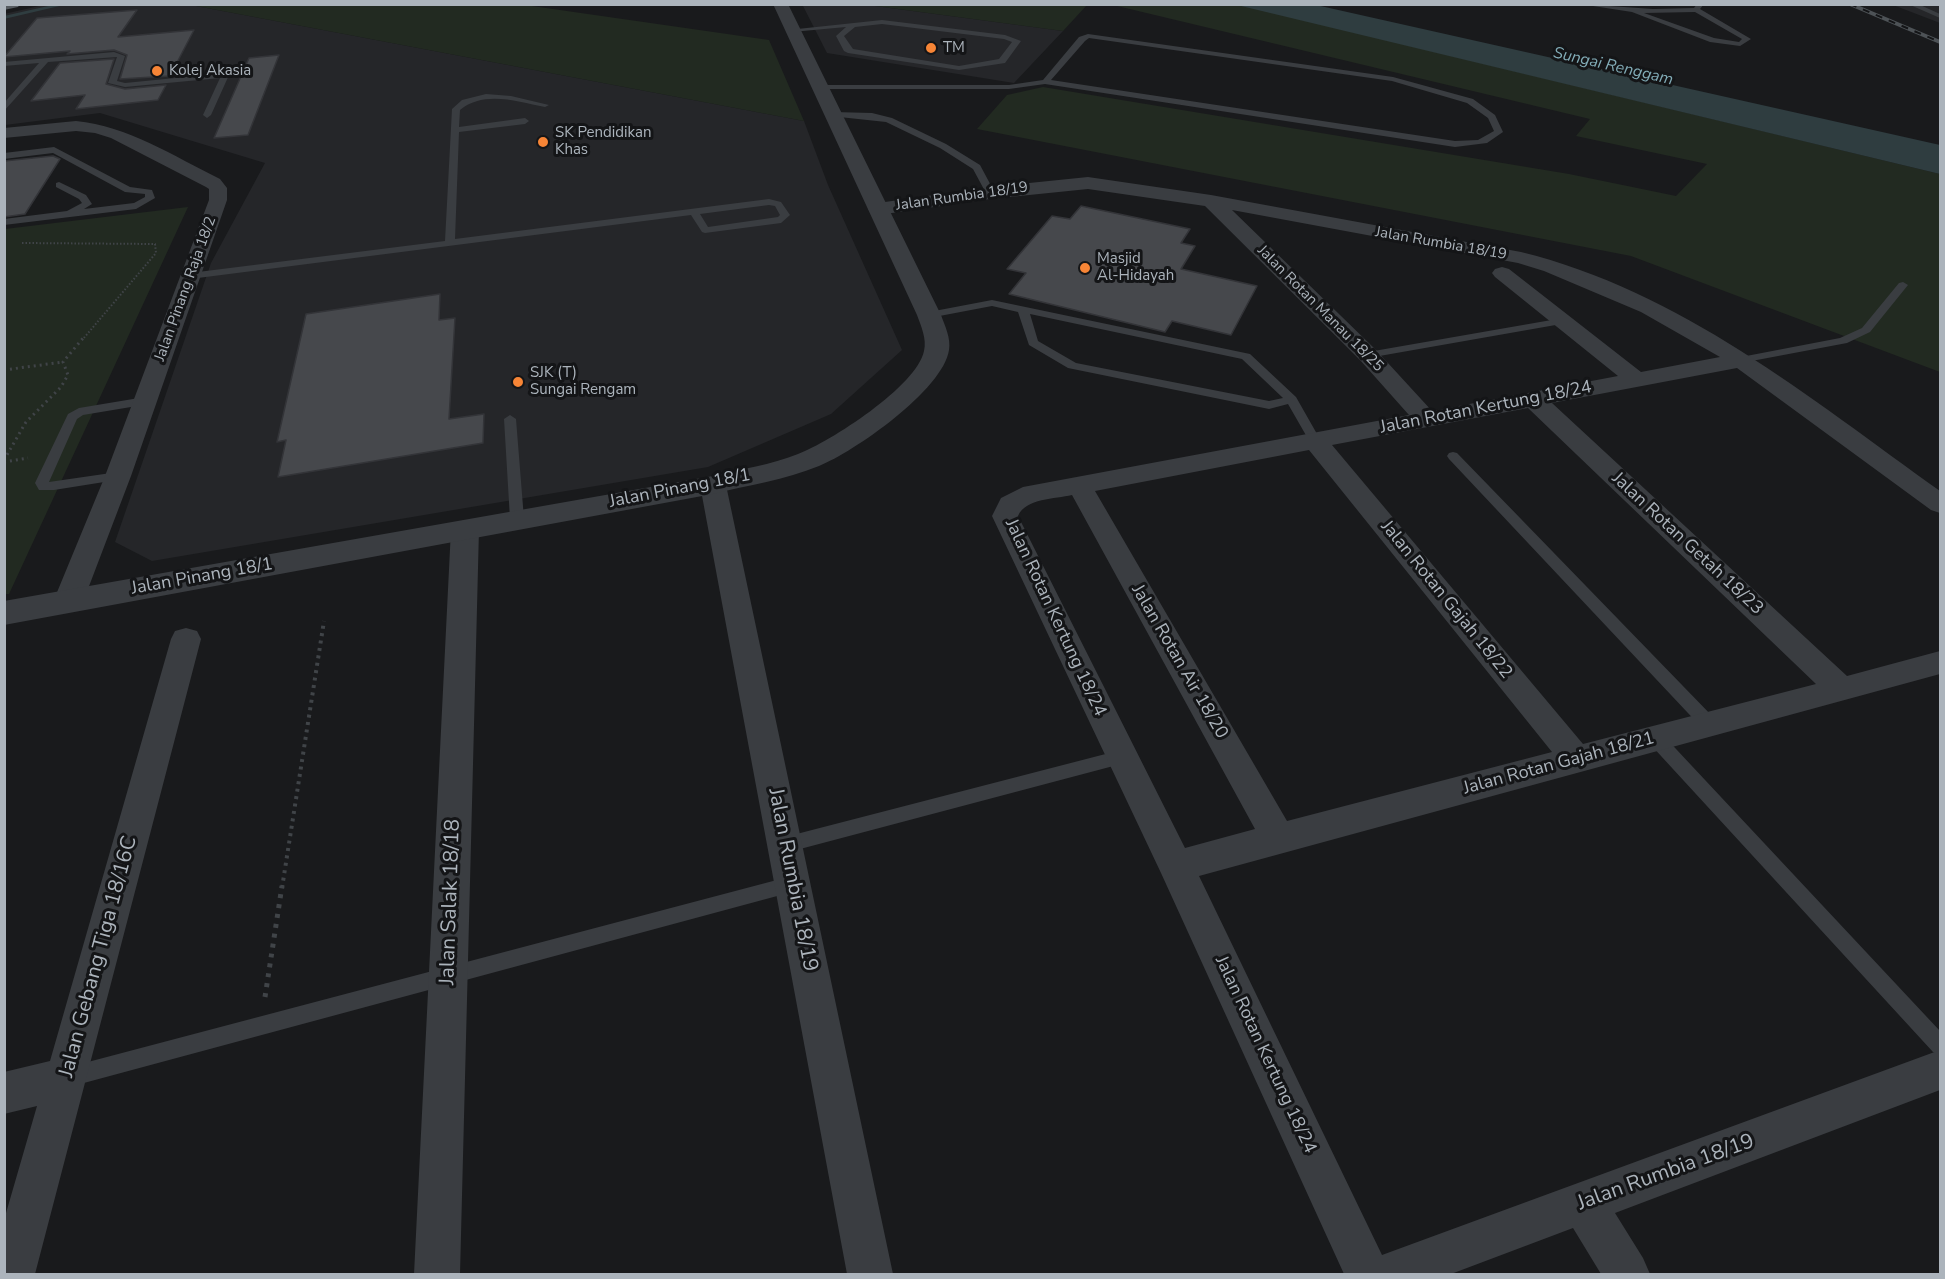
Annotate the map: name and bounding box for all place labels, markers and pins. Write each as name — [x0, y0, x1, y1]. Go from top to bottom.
place label: TM — [943, 39, 965, 57]
marker: TM — [924, 41, 938, 55]
place label: Kolej Akasia — [169, 62, 251, 80]
marker: Kolej Akasia — [150, 64, 164, 78]
place label: SK Pendidikan Khas — [555, 124, 651, 159]
marker: SK Pendidikan Khas — [536, 135, 550, 149]
place label: Masjid Al-Hidayah — [1097, 250, 1174, 285]
marker: Masjid Al-Hidayah — [1078, 261, 1092, 275]
place label: SJK (T) Sungai Rengam — [530, 364, 636, 399]
marker: SJK (T) Sungai Rengam — [511, 375, 525, 389]

